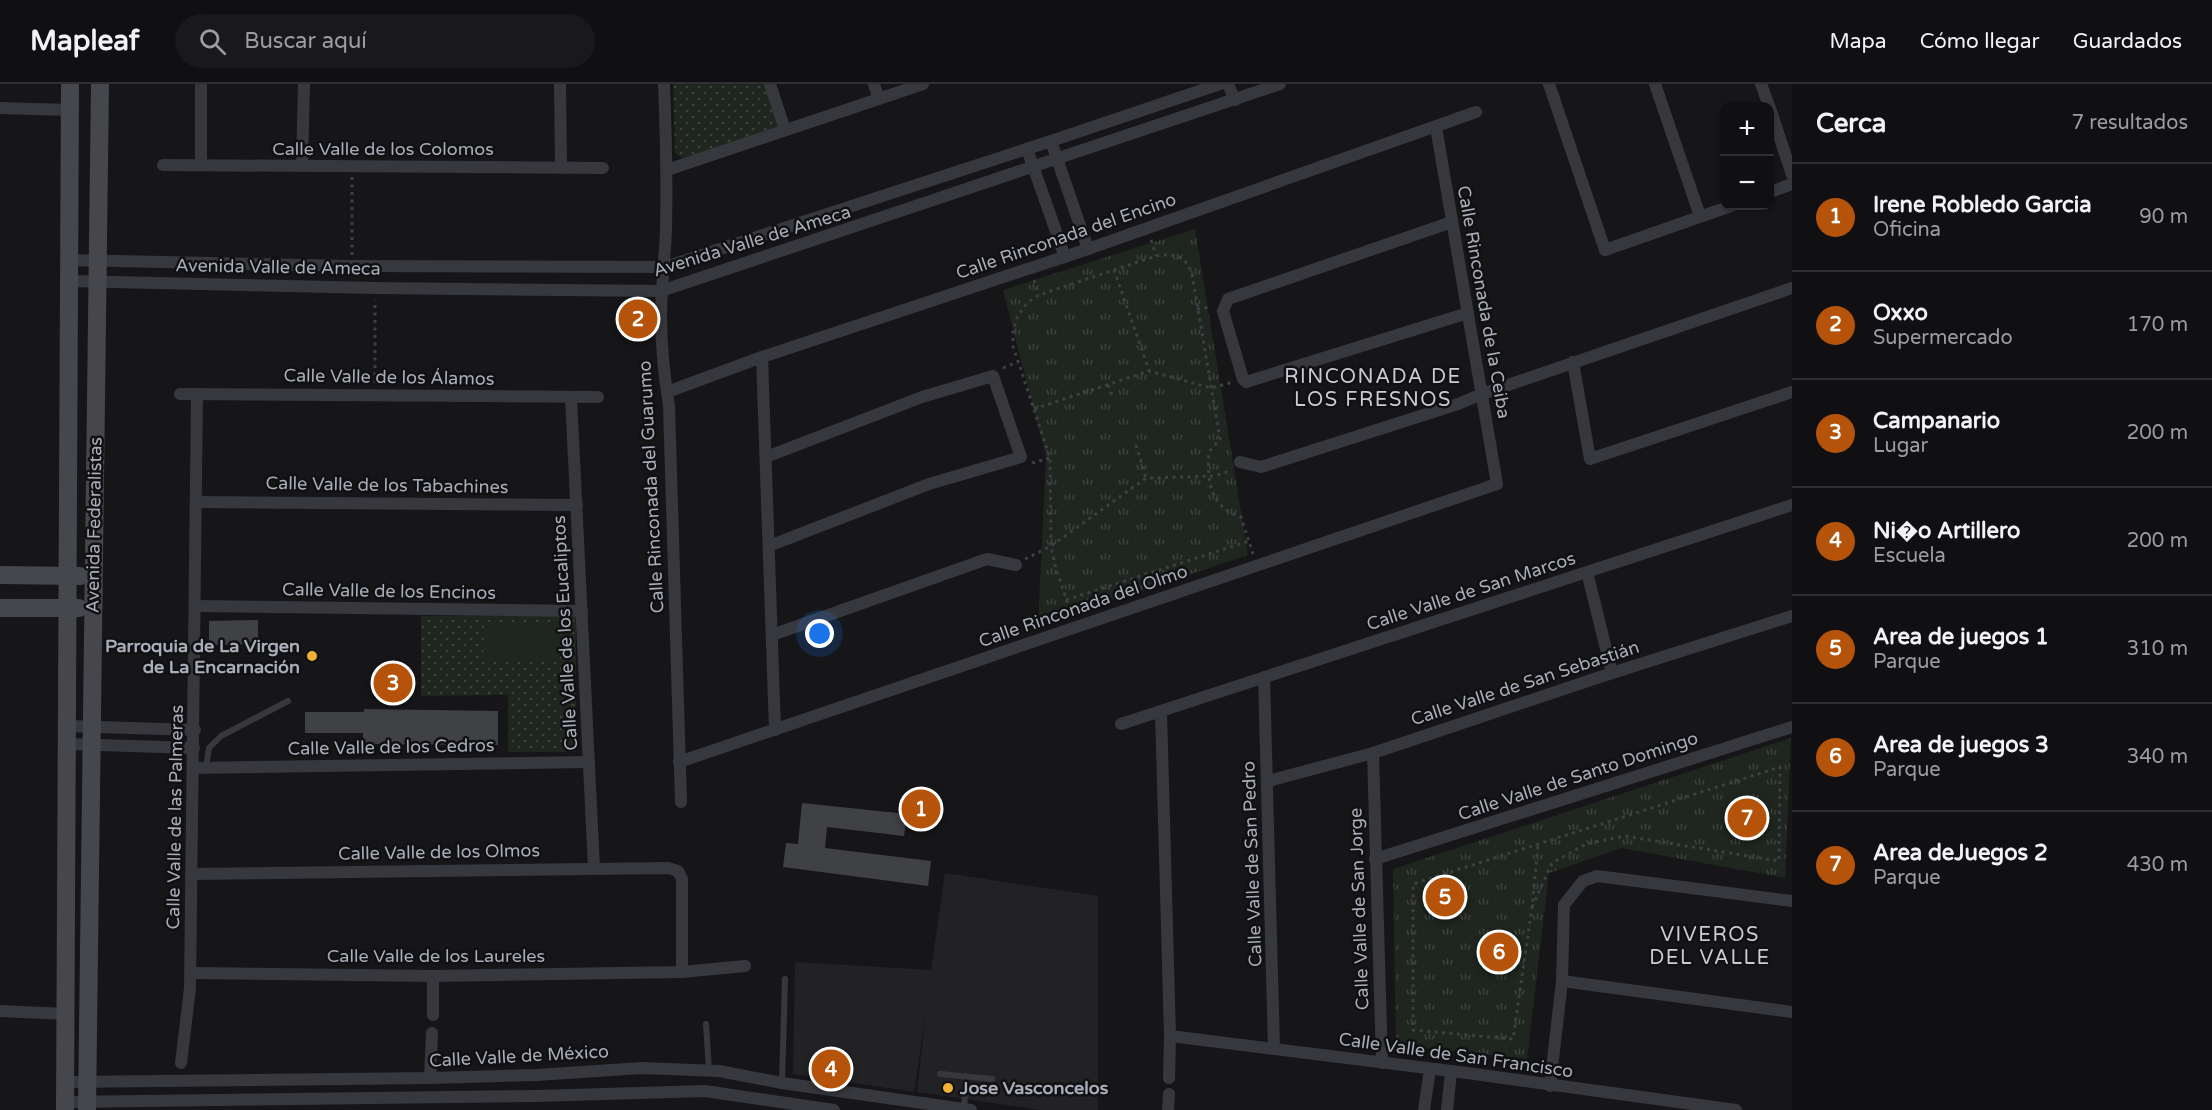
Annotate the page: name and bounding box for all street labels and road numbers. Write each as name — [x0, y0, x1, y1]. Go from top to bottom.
street label: Calle Valle de los Colomos — [272, 138, 494, 160]
street label: Calle Rinconada de la Ceiba — [1453, 184, 1515, 420]
street label: Calle Rinconada del Encino — [953, 188, 1179, 284]
street label: Avenida Valle de Ameca — [651, 200, 853, 282]
street label: Avenida Valle de Ameca — [175, 254, 381, 280]
street label: Calle Rinconada del Guarumo — [633, 360, 669, 614]
street label: Calle Valle de los Álamos — [283, 364, 495, 390]
street label: Avenida Federalistas — [81, 437, 107, 613]
street label: Calle Valle de los Tabachines — [265, 472, 509, 498]
street label: Calle Valle de los Eucaliptos — [548, 515, 582, 751]
street label: Calle Valle de San Marcos — [1364, 547, 1578, 635]
street label: Calle Rinconada del Olmo — [976, 560, 1190, 652]
street label: Calle Valle de los Encinos — [282, 578, 496, 604]
street label: Calle Valle de San Sebastián — [1408, 636, 1642, 730]
street label: Calle Valle de las Palmeras — [162, 705, 188, 929]
street label: Calle Valle de Santo Domingo — [1455, 727, 1701, 825]
street label: Calle Valle de los Cedros — [287, 734, 495, 760]
street label: Calle Valle de San Pedro — [1237, 761, 1267, 967]
street label: Calle Valle de San Jorge — [1344, 807, 1374, 1011]
street label: Calle Valle de los Olmos — [338, 839, 540, 865]
street label: Calle Valle de los Laureles — [327, 945, 545, 967]
street label: Calle Valle de San Francisco — [1337, 1028, 1575, 1082]
street label: Calle Valle de México — [429, 1040, 610, 1072]

